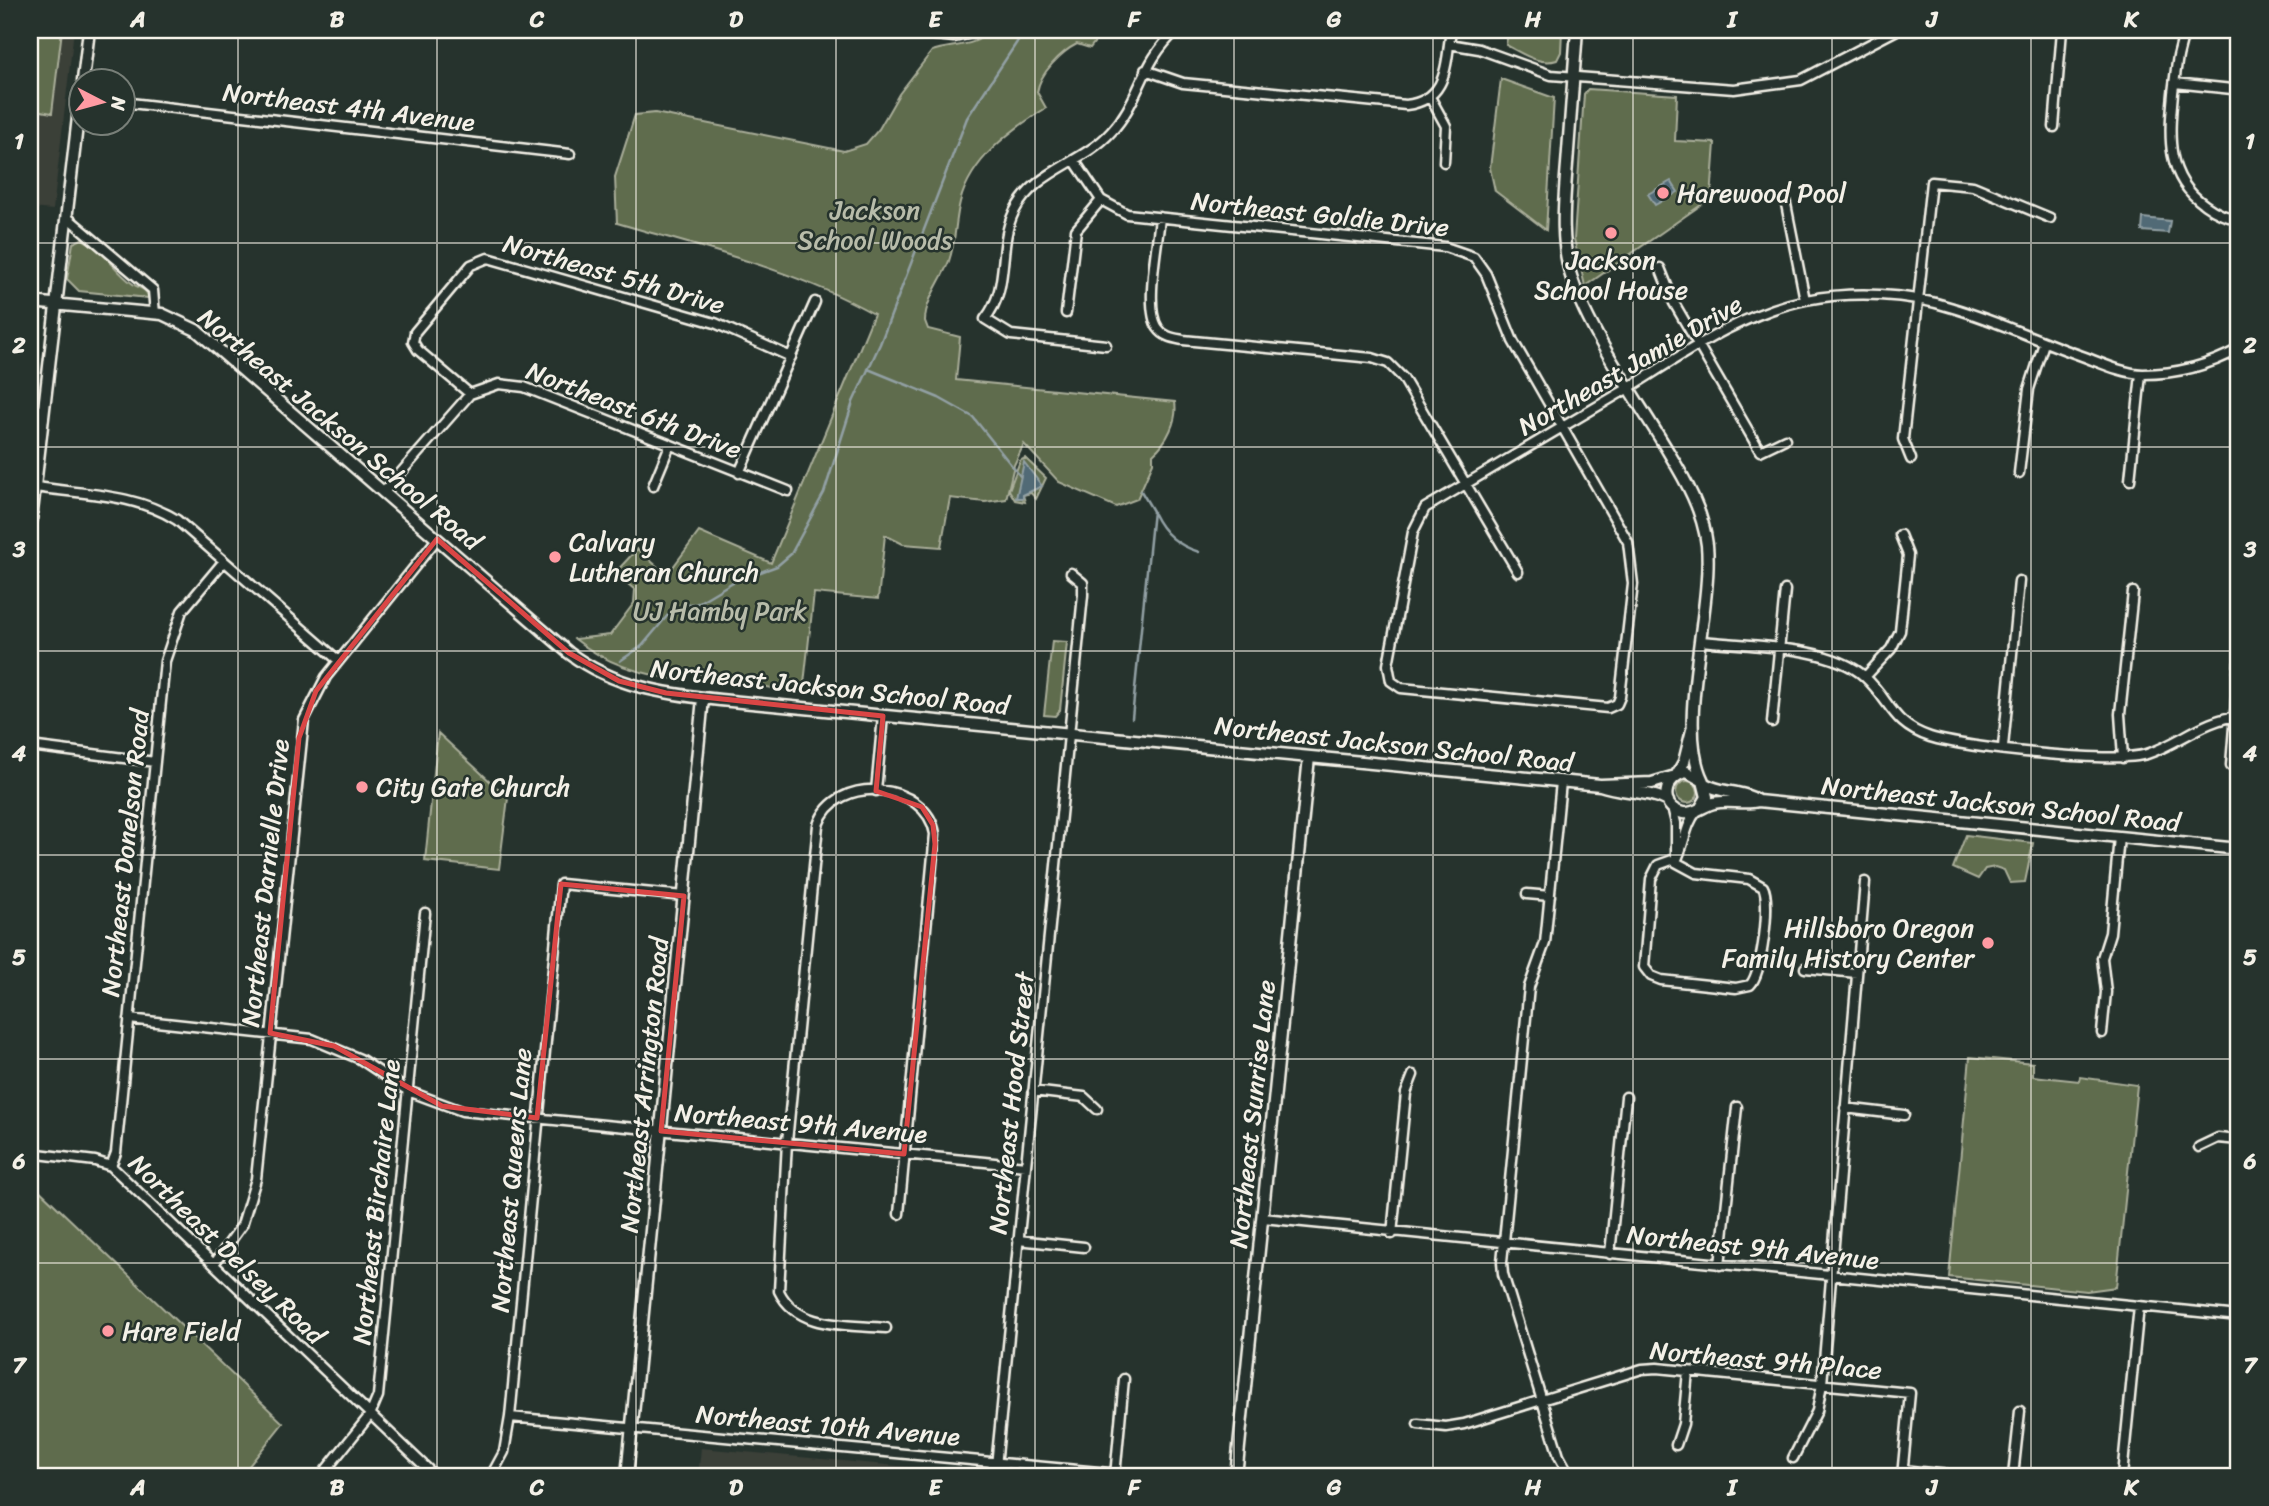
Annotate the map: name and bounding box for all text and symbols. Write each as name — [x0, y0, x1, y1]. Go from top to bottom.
text: A — [129, 0, 146, 40]
text: B — [330, 0, 345, 40]
text: C — [529, 0, 545, 40]
text: D — [729, 0, 744, 40]
text: E — [929, 0, 944, 40]
text: F — [1127, 0, 1142, 40]
text: G — [1326, 0, 1342, 40]
text: H — [1524, 0, 1542, 40]
text: I — [1726, 0, 1738, 40]
text: J — [1925, 0, 1939, 40]
text: K — [2123, 0, 2140, 40]
north arrow — [66, 66, 136, 136]
street label: Northeast 4th Avenue — [220, 69, 478, 145]
text: N — [101, 94, 136, 113]
text: 1 — [14, 121, 24, 162]
text: 1 — [2245, 121, 2255, 162]
place label: Harewood Pool — [1677, 170, 1847, 216]
street label: Northeast Goldie Drive — [1189, 178, 1451, 250]
marker: Harewood Pool — [1655, 185, 1671, 201]
park label: Jackson School Woods — [797, 187, 953, 263]
street label: Northeast 5th Drive — [498, 220, 730, 328]
marker: Jackson School House — [1603, 225, 1619, 241]
place label: Jackson School House — [1534, 237, 1688, 313]
street label: Northeast Jamie Drive — [1509, 282, 1751, 448]
street label: Northeast Jackson School Road — [187, 296, 495, 564]
text: 2 — [11, 325, 26, 366]
text: 2 — [2242, 325, 2257, 366]
street label: Northeast 6th Drive — [519, 348, 749, 472]
place label: Calvary Lutheran Church — [569, 519, 759, 595]
text: 3 — [12, 529, 26, 570]
text: 3 — [2243, 529, 2257, 570]
marker: Calvary Lutheran Church — [547, 549, 563, 565]
park label: UJ Hamby Park — [633, 588, 807, 634]
street label: Northeast Jackson School Road — [648, 645, 1014, 729]
street label: Northeast Jackson School Road — [1212, 702, 1578, 786]
street label: Northeast Donelson Road — [87, 705, 163, 999]
text: 4 — [11, 733, 27, 774]
text: 4 — [2242, 733, 2258, 774]
street label: Northeast Darnielle Drive — [227, 736, 303, 1029]
street label: Northeast Jackson School Road — [1819, 762, 2185, 846]
place label: City Gate Church — [376, 764, 570, 810]
marker: City Gate Church — [354, 779, 370, 795]
place label: Hillsboro Oregon Family History Center — [1722, 905, 1975, 981]
street label: Northeast Arrington Road — [606, 933, 683, 1235]
marker: Hillsboro Oregon Family History Center — [1980, 935, 1996, 951]
text: 5 — [12, 937, 26, 978]
text: 5 — [2243, 937, 2257, 978]
street label: Northeast Hood Street — [974, 968, 1048, 1236]
street label: Northeast Sunrise Lane — [1215, 978, 1289, 1250]
street label: Northeast Queens Lane — [477, 1046, 545, 1314]
street label: Northeast Birchaire Lane — [338, 1057, 414, 1347]
street label: Northeast 9th Avenue — [673, 1089, 930, 1157]
text: 6 — [11, 1141, 26, 1182]
text: 6 — [2242, 1141, 2257, 1182]
street label: Northeast Delsey Road — [117, 1142, 338, 1358]
street label: Northeast 9th Avenue — [1625, 1211, 1882, 1283]
place label: Hare Field — [122, 1308, 242, 1354]
marker: Hare Field — [100, 1323, 116, 1339]
street label: Northeast 9th Place — [1648, 1327, 1884, 1393]
text: 7 — [12, 1345, 27, 1386]
text: 7 — [2243, 1345, 2258, 1386]
street label: Northeast 10th Avenue — [694, 1391, 962, 1459]
text: A — [129, 1467, 146, 1506]
text: B — [330, 1467, 345, 1506]
text: C — [529, 1467, 545, 1506]
text: D — [729, 1467, 744, 1506]
text: E — [929, 1467, 944, 1506]
text: F — [1127, 1467, 1142, 1506]
text: G — [1326, 1467, 1342, 1506]
text: H — [1524, 1467, 1542, 1506]
text: I — [1726, 1467, 1738, 1506]
text: J — [1925, 1467, 1939, 1506]
text: K — [2123, 1467, 2140, 1506]

